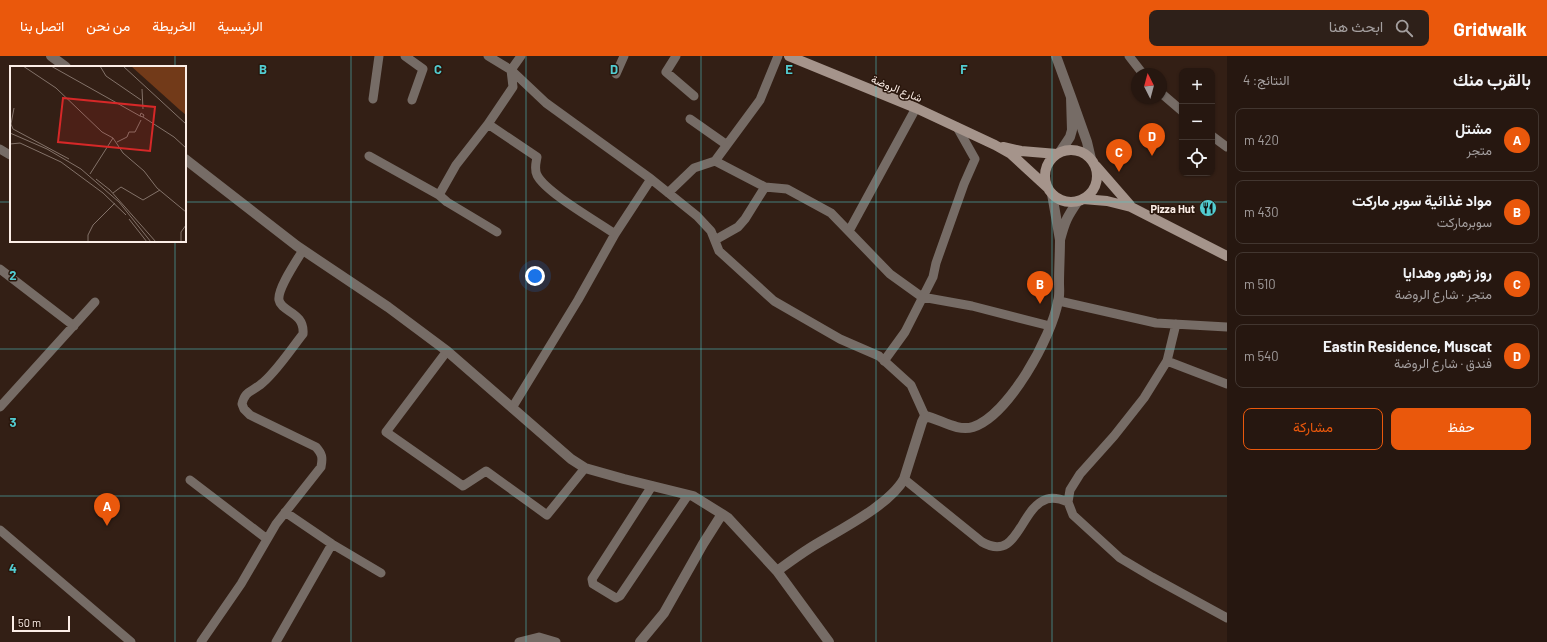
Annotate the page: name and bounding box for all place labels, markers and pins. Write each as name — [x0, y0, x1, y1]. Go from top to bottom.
pin: D — [1139, 123, 1165, 156]
pin: C — [1106, 139, 1132, 172]
restaurant icon: Pizza Hut — [1198, 198, 1218, 218]
place label: Pizza Hut — [1150, 202, 1195, 215]
pin: B — [1027, 271, 1053, 304]
pin: A — [94, 493, 120, 526]

